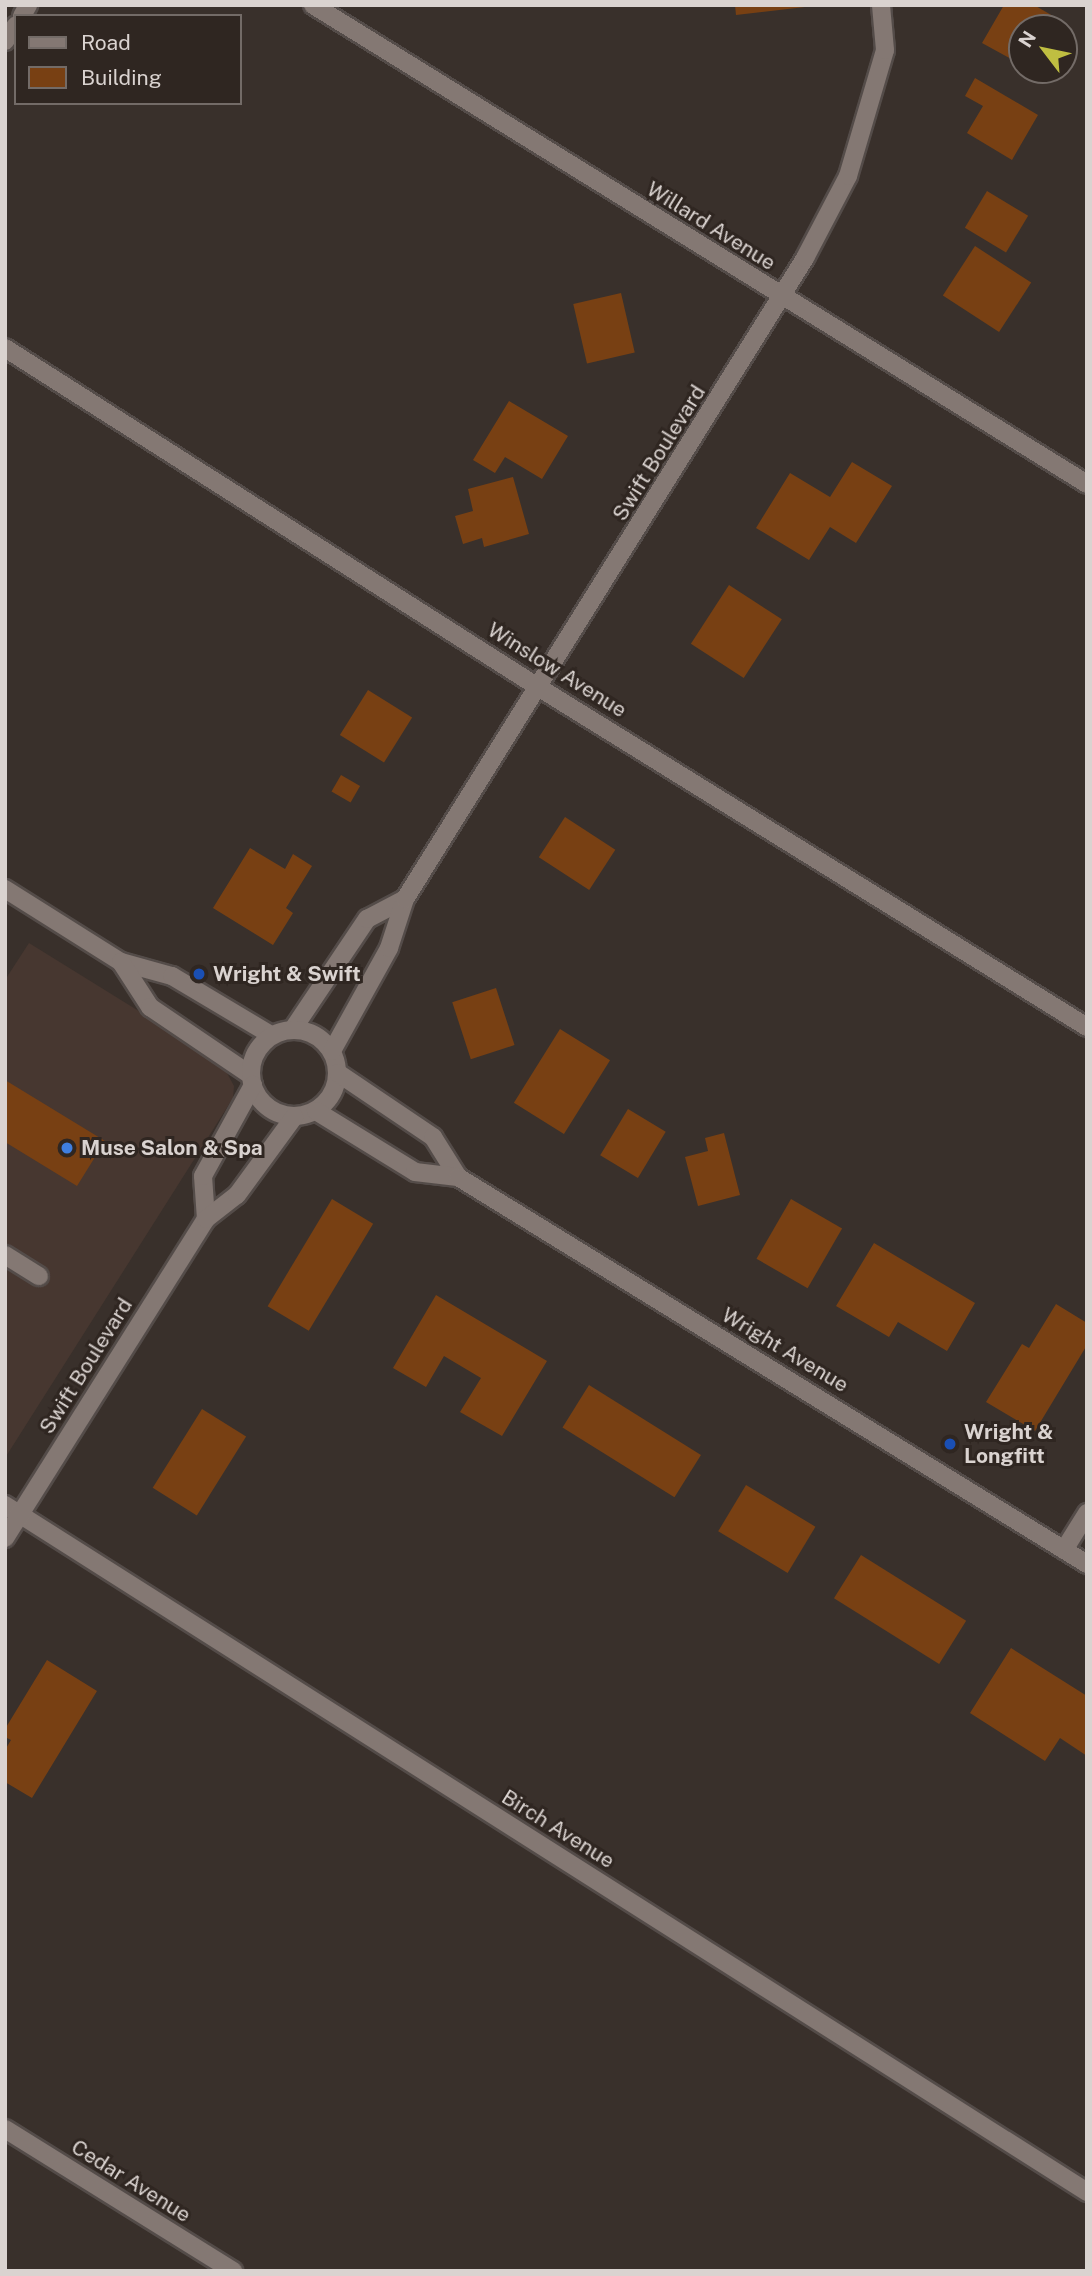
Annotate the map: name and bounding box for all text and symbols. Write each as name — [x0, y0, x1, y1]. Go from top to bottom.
legend — [14, 14, 242, 105]
north arrow — [1008, 14, 1078, 84]
text: N — [1014, 27, 1040, 51]
text: Road — [81, 30, 131, 55]
text: Building — [81, 65, 162, 90]
street label: Willard Avenue — [642, 176, 780, 276]
street label: Swift Boulevard — [607, 381, 711, 525]
street label: Winslow Avenue — [483, 617, 631, 723]
place label: Wright & Swift — [213, 961, 361, 987]
marker: Wright & Swift — [191, 966, 207, 982]
place label: Muse Salon & Spa — [81, 1135, 263, 1161]
marker: Muse Salon & Spa — [59, 1140, 75, 1156]
street label: Swift Boulevard — [34, 1294, 138, 1438]
street label: Wright Avenue — [717, 1302, 853, 1398]
place label: Wright & Longfitt — [964, 1419, 1053, 1469]
marker: Wright & Longfitt — [942, 1436, 958, 1452]
street label: Birch Avenue — [497, 1784, 619, 1874]
street label: Cedar Avenue — [67, 2134, 195, 2228]

